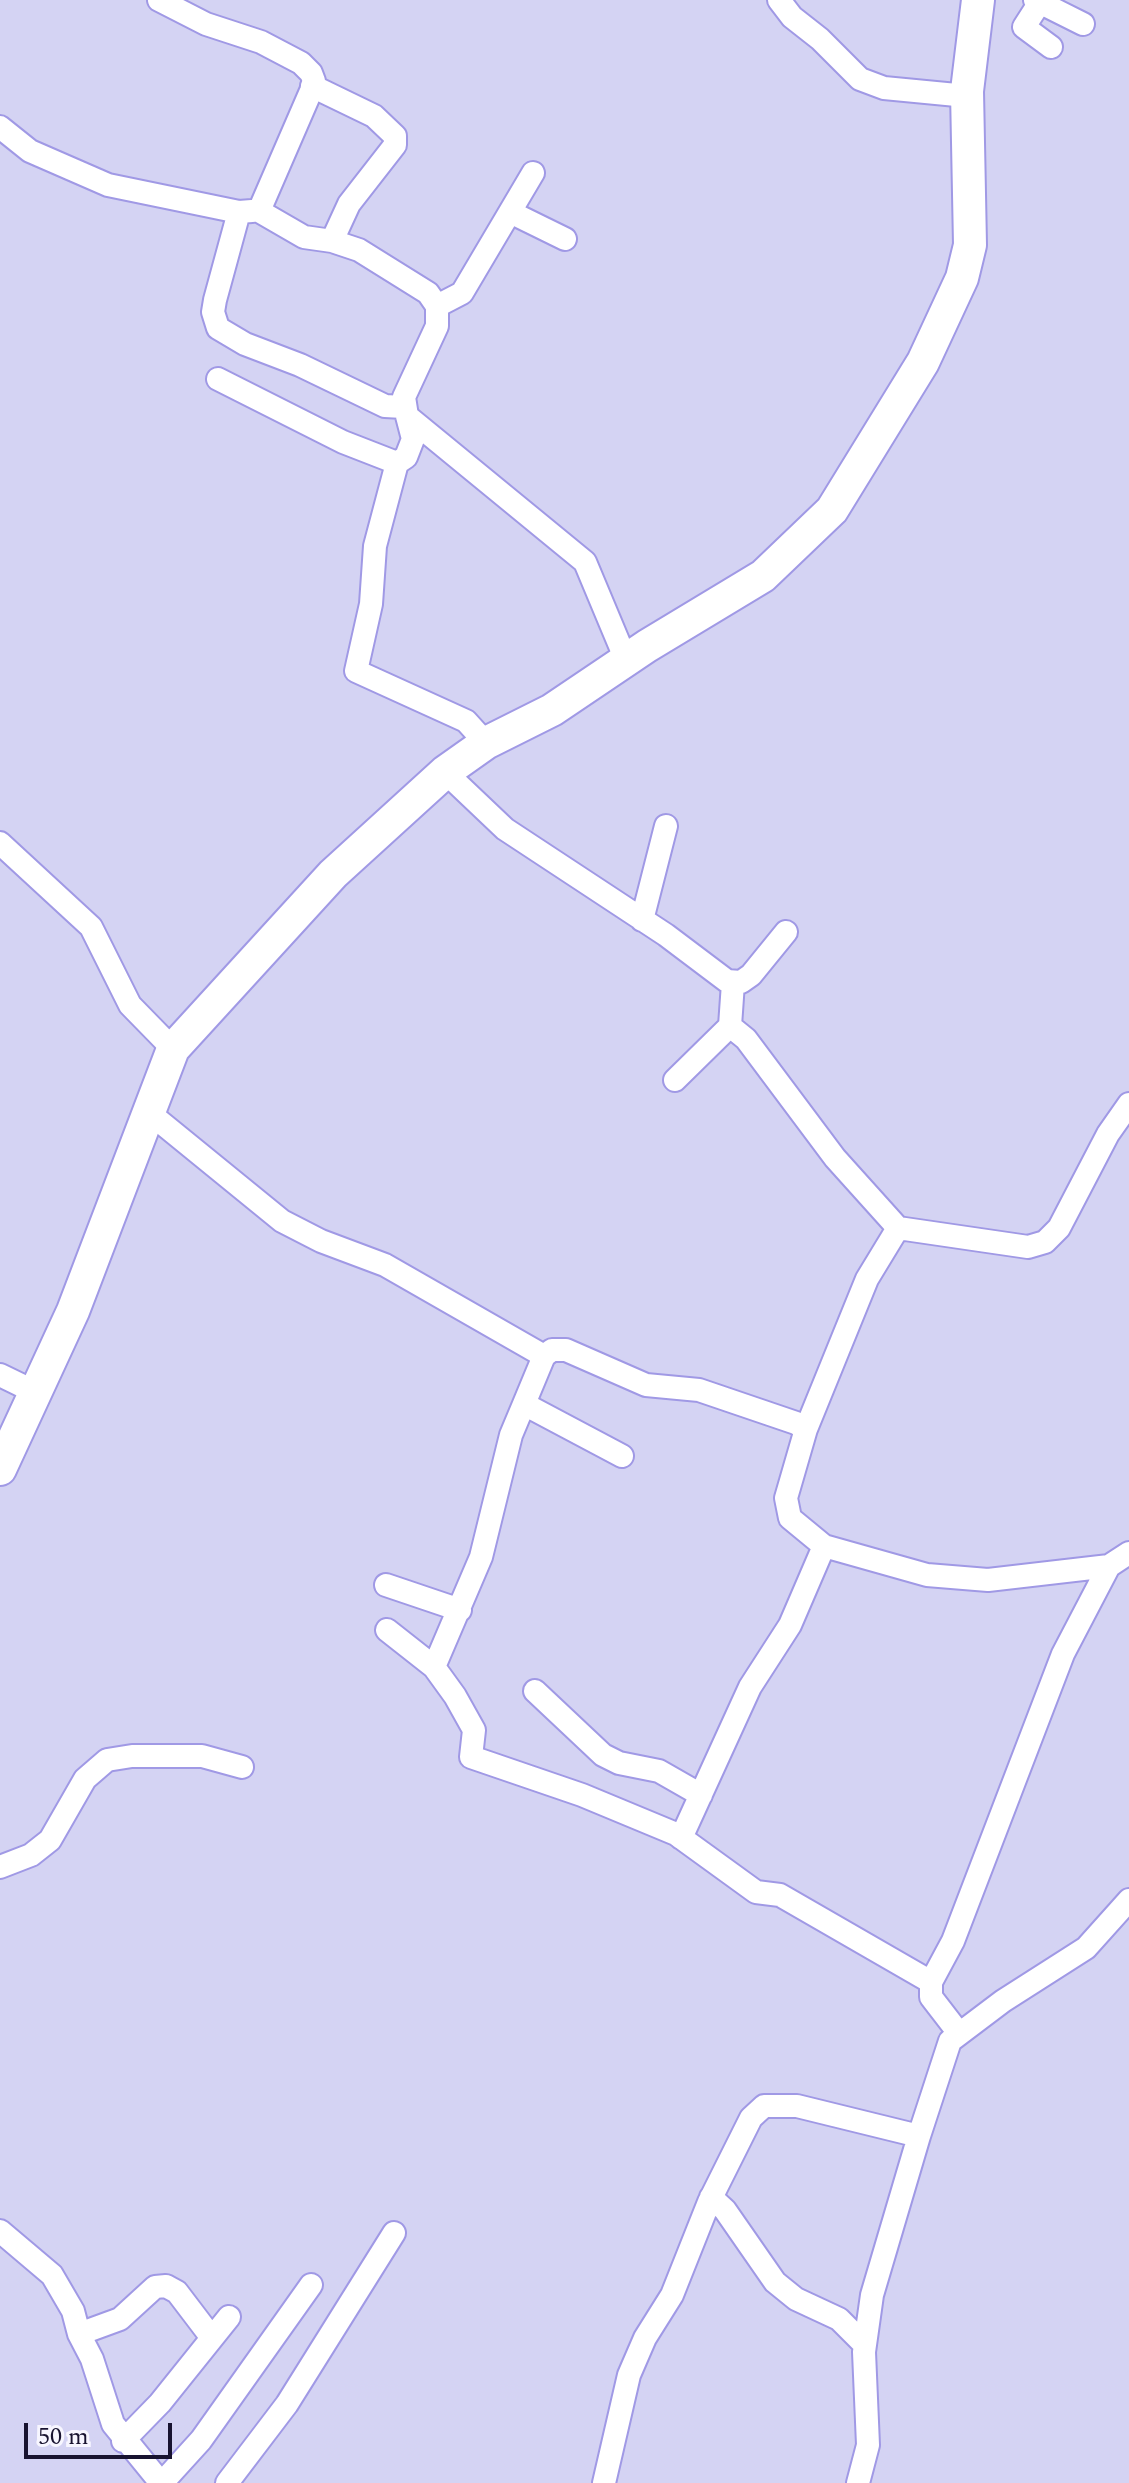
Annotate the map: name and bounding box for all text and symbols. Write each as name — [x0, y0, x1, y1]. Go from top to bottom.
scale bar — [28, 2407, 176, 2457]
text: 50 m — [38, 2419, 89, 2455]

